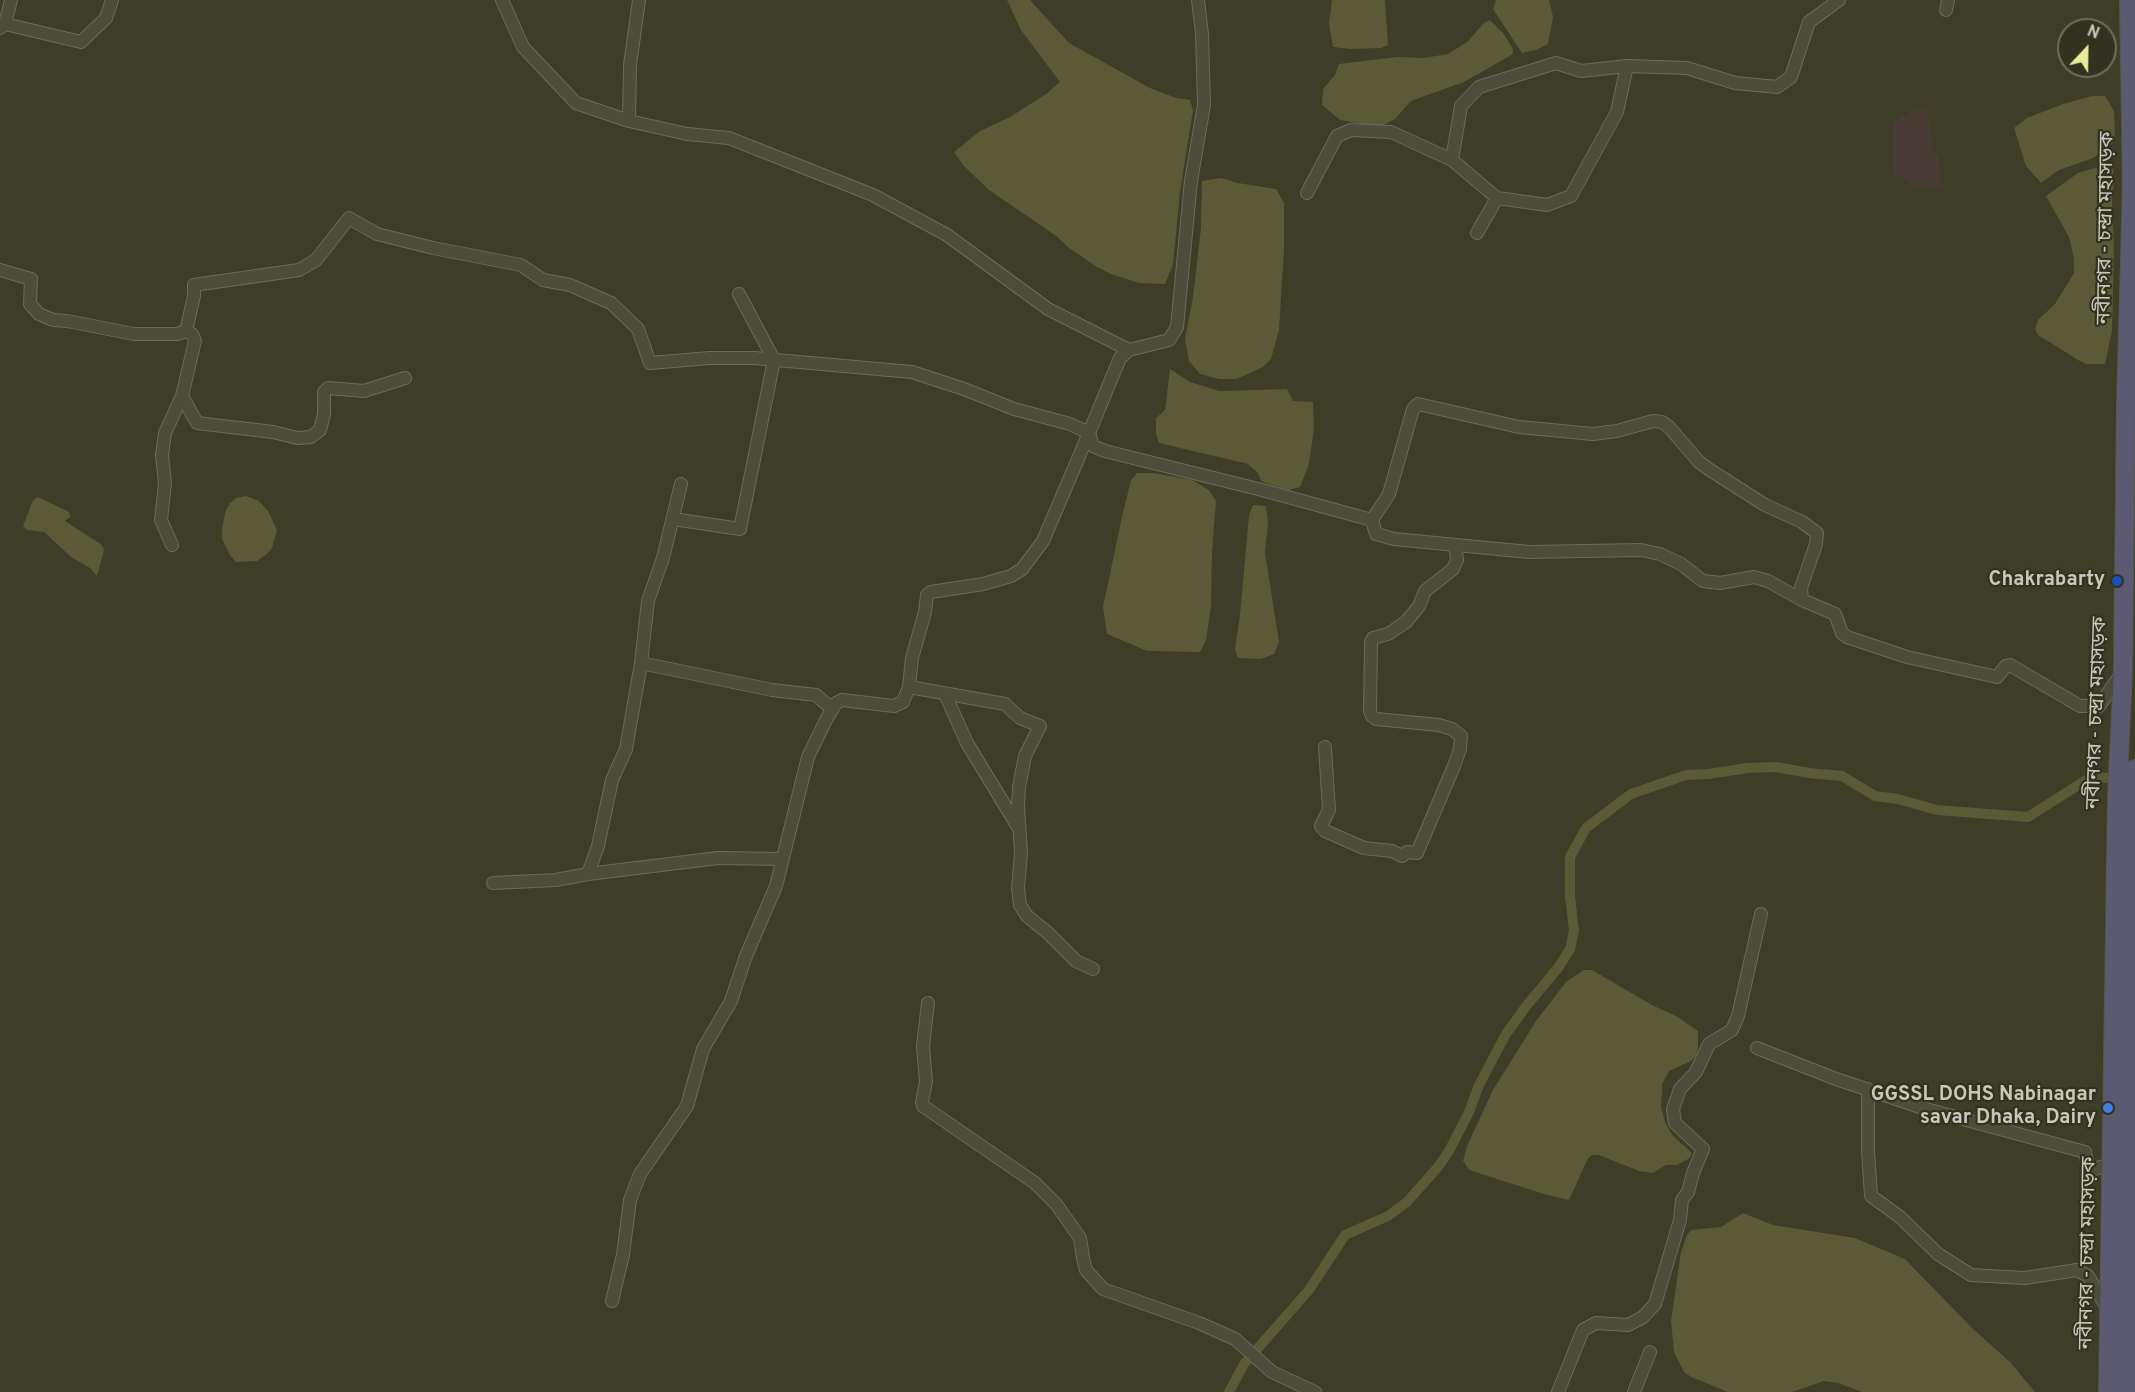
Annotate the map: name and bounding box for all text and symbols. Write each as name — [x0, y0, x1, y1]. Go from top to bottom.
north arrow — [2057, 18, 2117, 78]
text: N — [2084, 22, 2102, 45]
street label: নবীনগর - চন্দ্রা মহাসড়ক — [2093, 131, 2121, 325]
place label: Chakrabarty — [1989, 569, 2105, 593]
marker: Chakrabarty — [2110, 574, 2124, 588]
street label: নবীনগর - চন্দ্রা মহাসড়ক — [2083, 616, 2113, 810]
place label: GGSSL DOHS Nabinagar savar Dhaka, Dairy — [1871, 1084, 2096, 1131]
marker: GGSSL DOHS Nabinagar savar Dhaka, Dairy — [2101, 1101, 2115, 1115]
street label: নবীনগর - চন্দ্রা মহাসড়ক — [2075, 1156, 2103, 1350]

